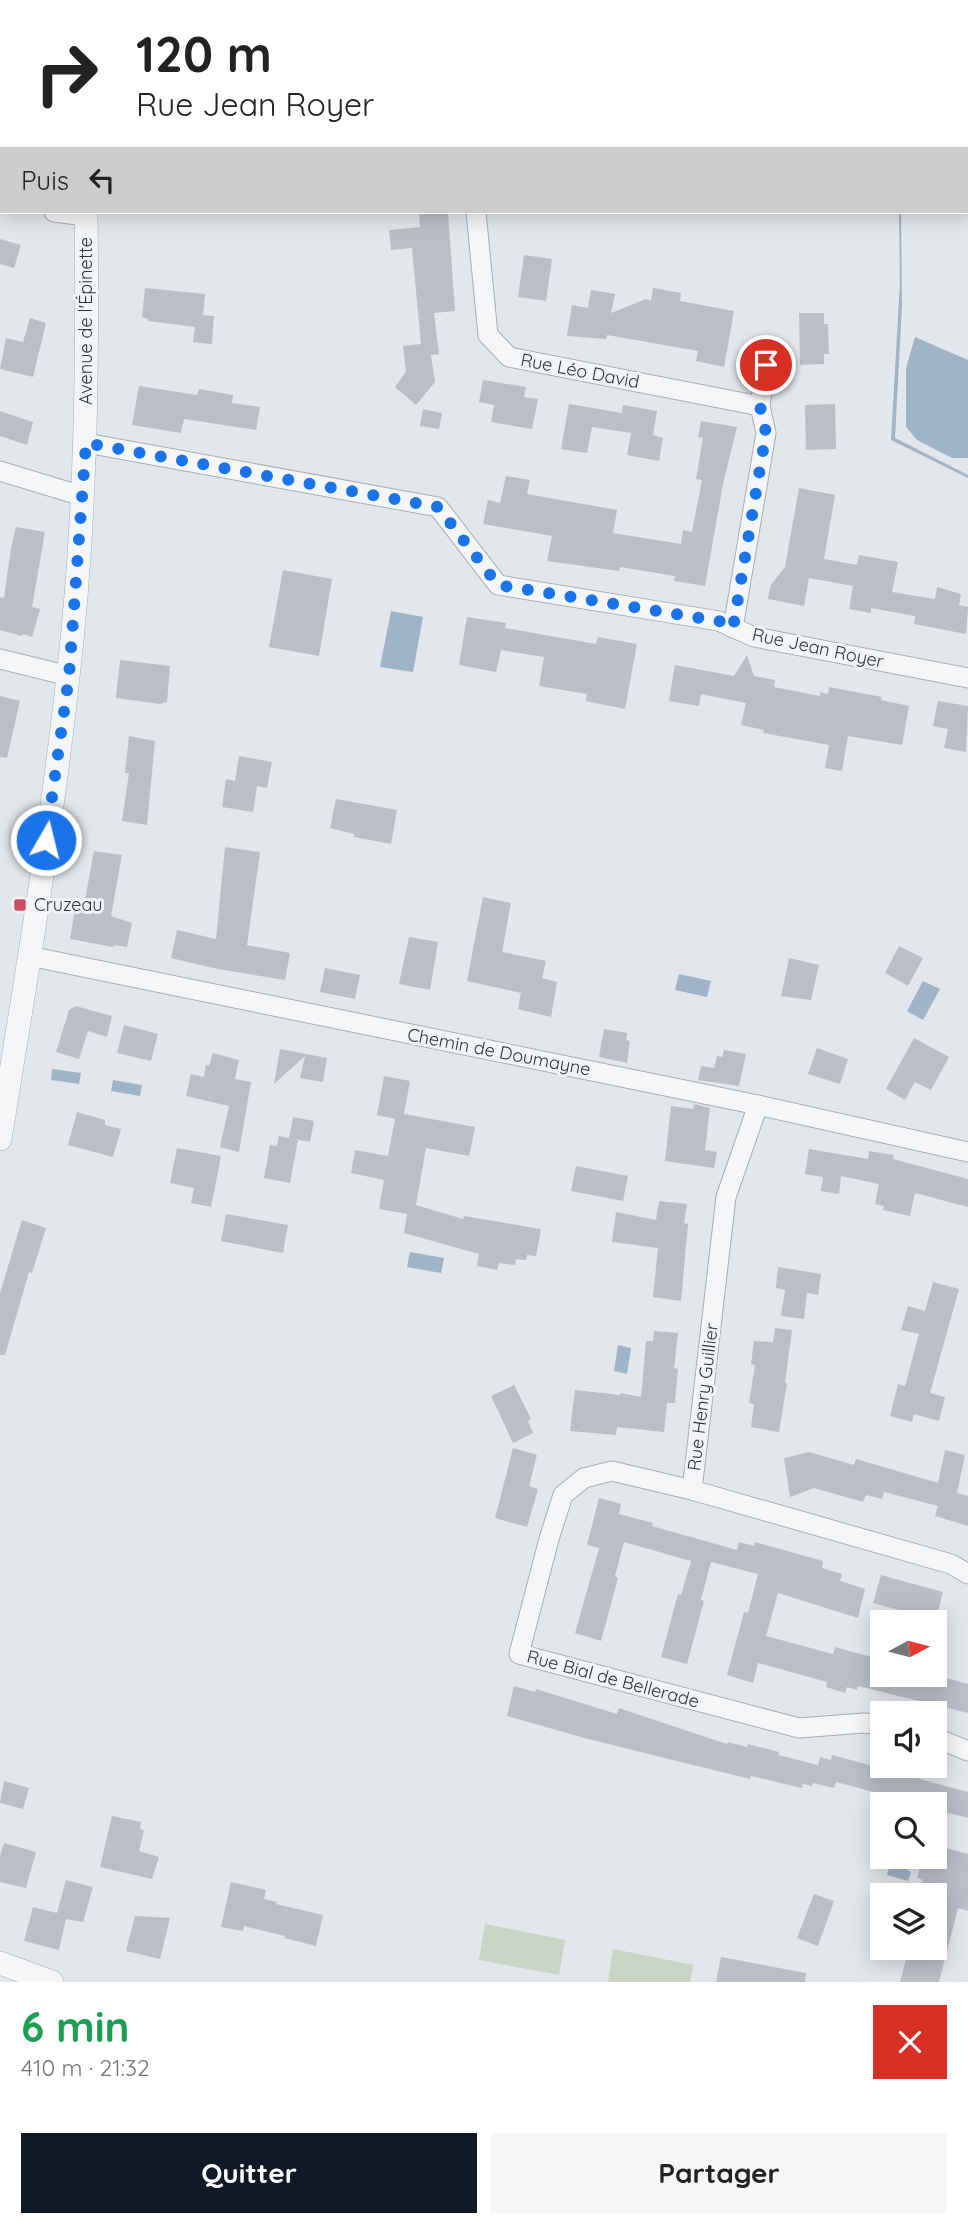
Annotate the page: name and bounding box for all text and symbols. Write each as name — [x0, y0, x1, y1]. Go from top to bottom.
text: 120 m — [136, 23, 272, 84]
icon: right — [21, 28, 112, 119]
text: Rue Jean Royer — [136, 84, 374, 124]
icon: left — [83, 161, 121, 199]
text: Puis — [21, 164, 69, 197]
street label: Avenue de l'Épinette — [74, 237, 97, 405]
pin — [736, 335, 796, 395]
icon: arrive — [747, 346, 785, 384]
street label: Rue Léo David — [519, 348, 642, 393]
street label: Rue Jean Royer — [750, 622, 886, 673]
position arrow — [9, 803, 83, 877]
place label: Cruzeau — [34, 893, 103, 916]
marker: Cruzeau — [12, 897, 28, 913]
street label: Chemin de Doumayne — [406, 1022, 593, 1081]
street label: Rue Henry Guillier — [682, 1322, 723, 1472]
north arrow — [870, 1610, 947, 1687]
map controls — [870, 1610, 947, 1960]
street label: Rue Bial de Bellerade — [524, 1644, 702, 1713]
button: sound — [870, 1701, 947, 1778]
button: search — [870, 1792, 947, 1869]
button: layers — [870, 1883, 947, 1960]
text: 6 min — [21, 2000, 130, 2053]
button: close — [873, 2005, 947, 2079]
text: 410 m · 21:32 — [21, 2053, 150, 2082]
button: Quitter — [21, 2133, 477, 2213]
button: Partager — [491, 2133, 947, 2213]

